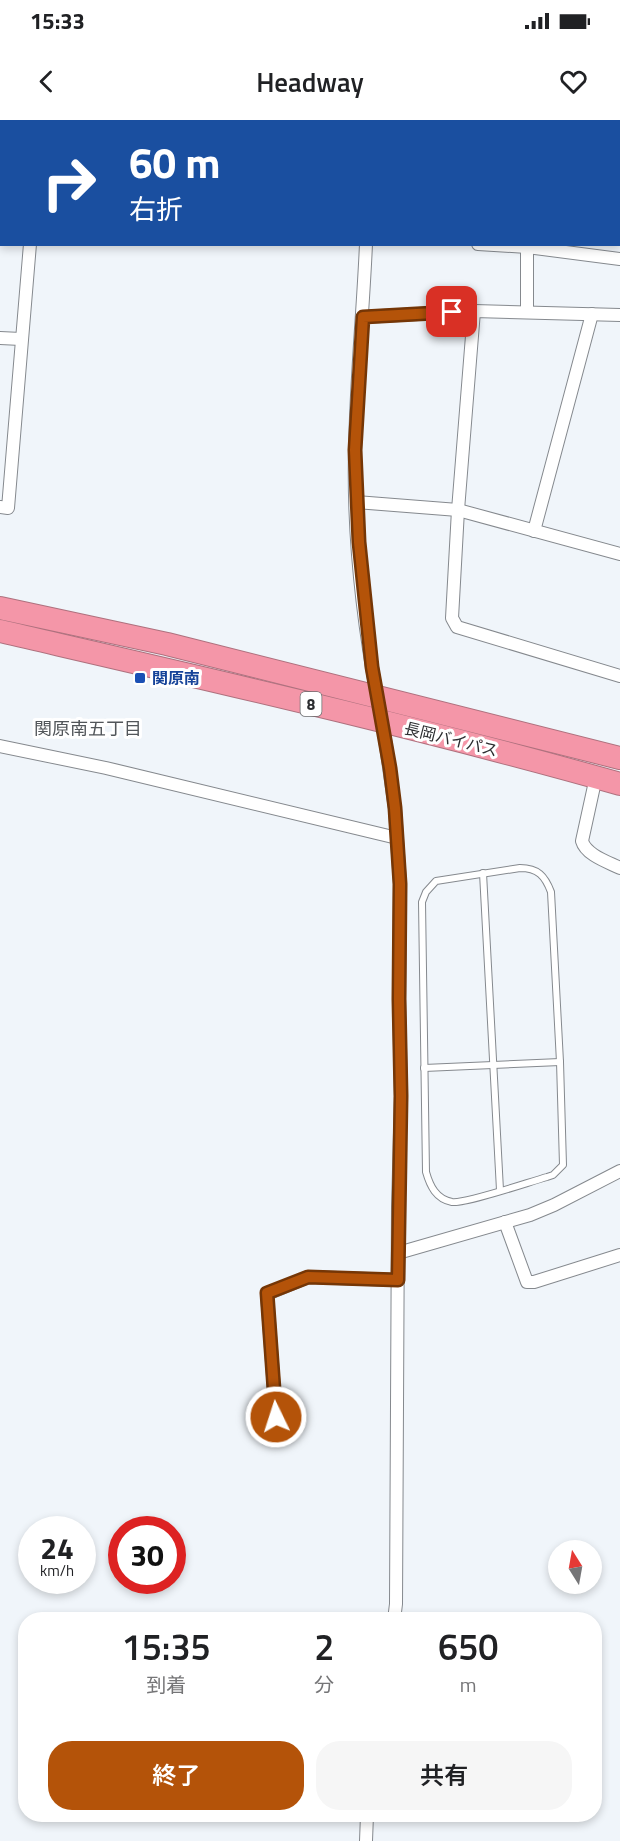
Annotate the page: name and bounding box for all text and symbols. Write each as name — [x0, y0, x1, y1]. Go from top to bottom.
text: 15:33 — [30, 4, 85, 38]
text: Headway — [256, 61, 364, 102]
icon: back — [30, 65, 63, 98]
icon: heart — [557, 65, 590, 98]
text: 60 m — [129, 130, 221, 194]
icon: right — [30, 144, 108, 222]
text: 右折 — [129, 188, 183, 229]
pin — [426, 286, 477, 337]
icon: arrive — [435, 295, 468, 328]
place label: 関原南 — [152, 666, 200, 690]
marker: 関原南 — [133, 671, 147, 685]
road number: 8 — [300, 692, 322, 716]
district label: 関原南五丁目 — [34, 715, 142, 742]
street label: 長岡バイパス — [402, 716, 500, 762]
position arrow — [244, 1385, 308, 1449]
speed limit sign: 30 — [108, 1516, 186, 1594]
text: 24 — [40, 1525, 74, 1571]
north arrow — [548, 1540, 602, 1594]
map controls — [548, 1540, 602, 1594]
text: km/h — [40, 1559, 74, 1582]
text: 15:35 — [122, 1619, 211, 1674]
text: 2 — [314, 1619, 334, 1674]
text: 650 — [438, 1619, 498, 1674]
text: 到着 — [146, 1669, 186, 1700]
text: 分 — [314, 1669, 334, 1700]
text: m — [460, 1669, 477, 1700]
button: 終了 — [48, 1741, 304, 1810]
button: 共有 — [316, 1741, 572, 1810]

